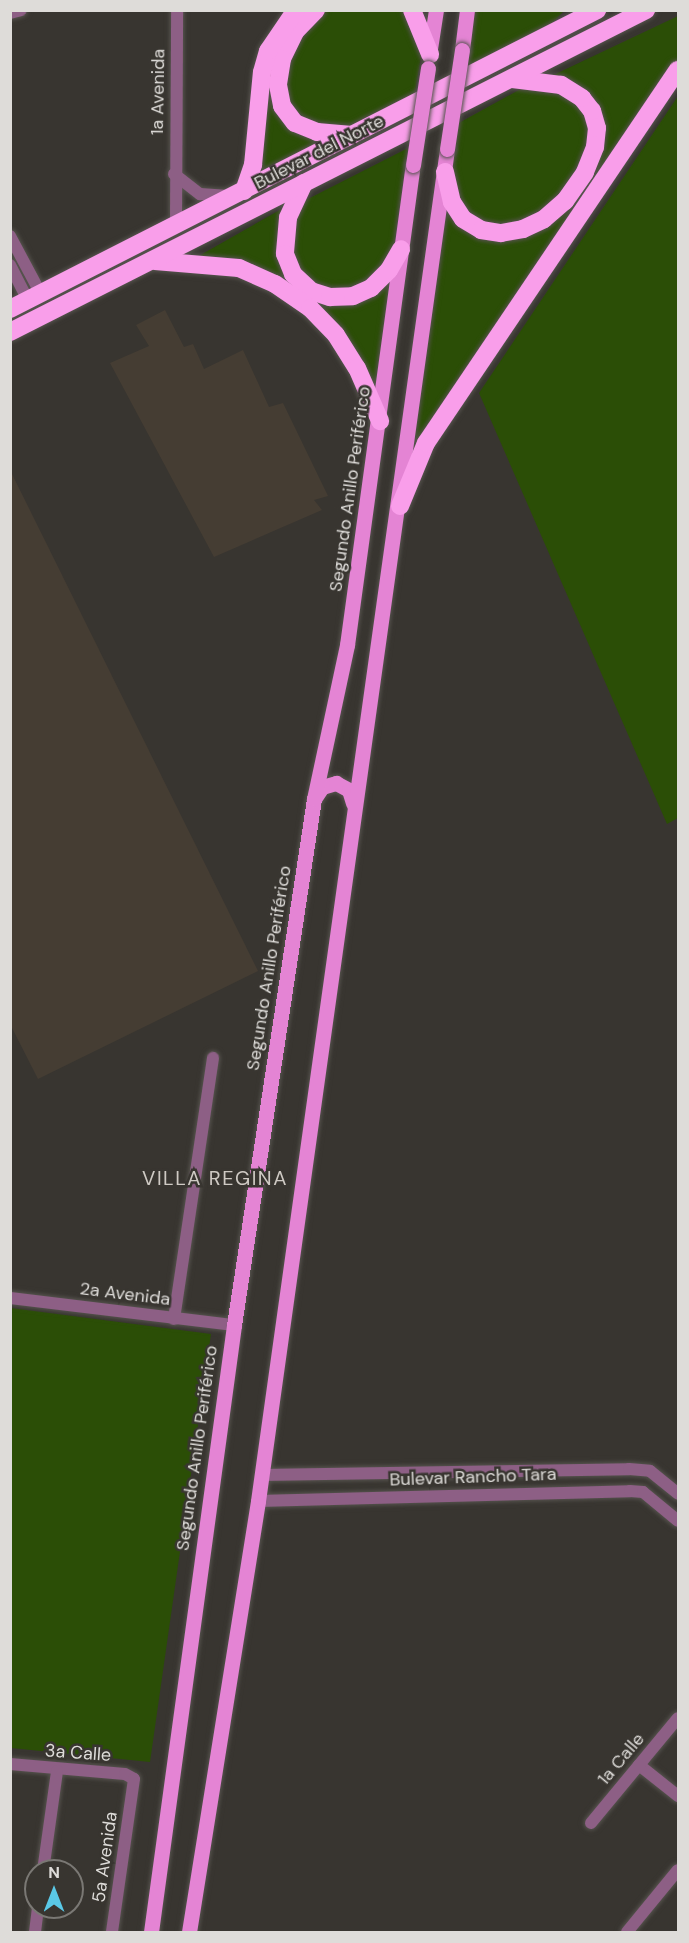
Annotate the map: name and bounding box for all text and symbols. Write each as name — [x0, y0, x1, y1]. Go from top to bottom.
street label: 1a Avenida — [146, 49, 170, 135]
street label: Bulevar del Norte — [251, 110, 387, 194]
street label: Segundo Anillo Periférico — [325, 385, 375, 593]
street label: Segundo Anillo Periférico — [242, 864, 296, 1072]
district label: VILLA REGINA — [142, 1166, 288, 1190]
street label: 2a Avenida — [79, 1278, 171, 1310]
street label: Segundo Anillo Periférico — [172, 1344, 222, 1552]
street label: Bulevar Rancho Tara — [389, 1463, 557, 1491]
street label: 1a Calle — [593, 1729, 649, 1789]
street label: 3a Calle — [44, 1740, 112, 1766]
street label: 5a Avenida — [88, 1810, 122, 1904]
north arrow — [24, 1859, 84, 1919]
text: N — [48, 1862, 60, 1883]

